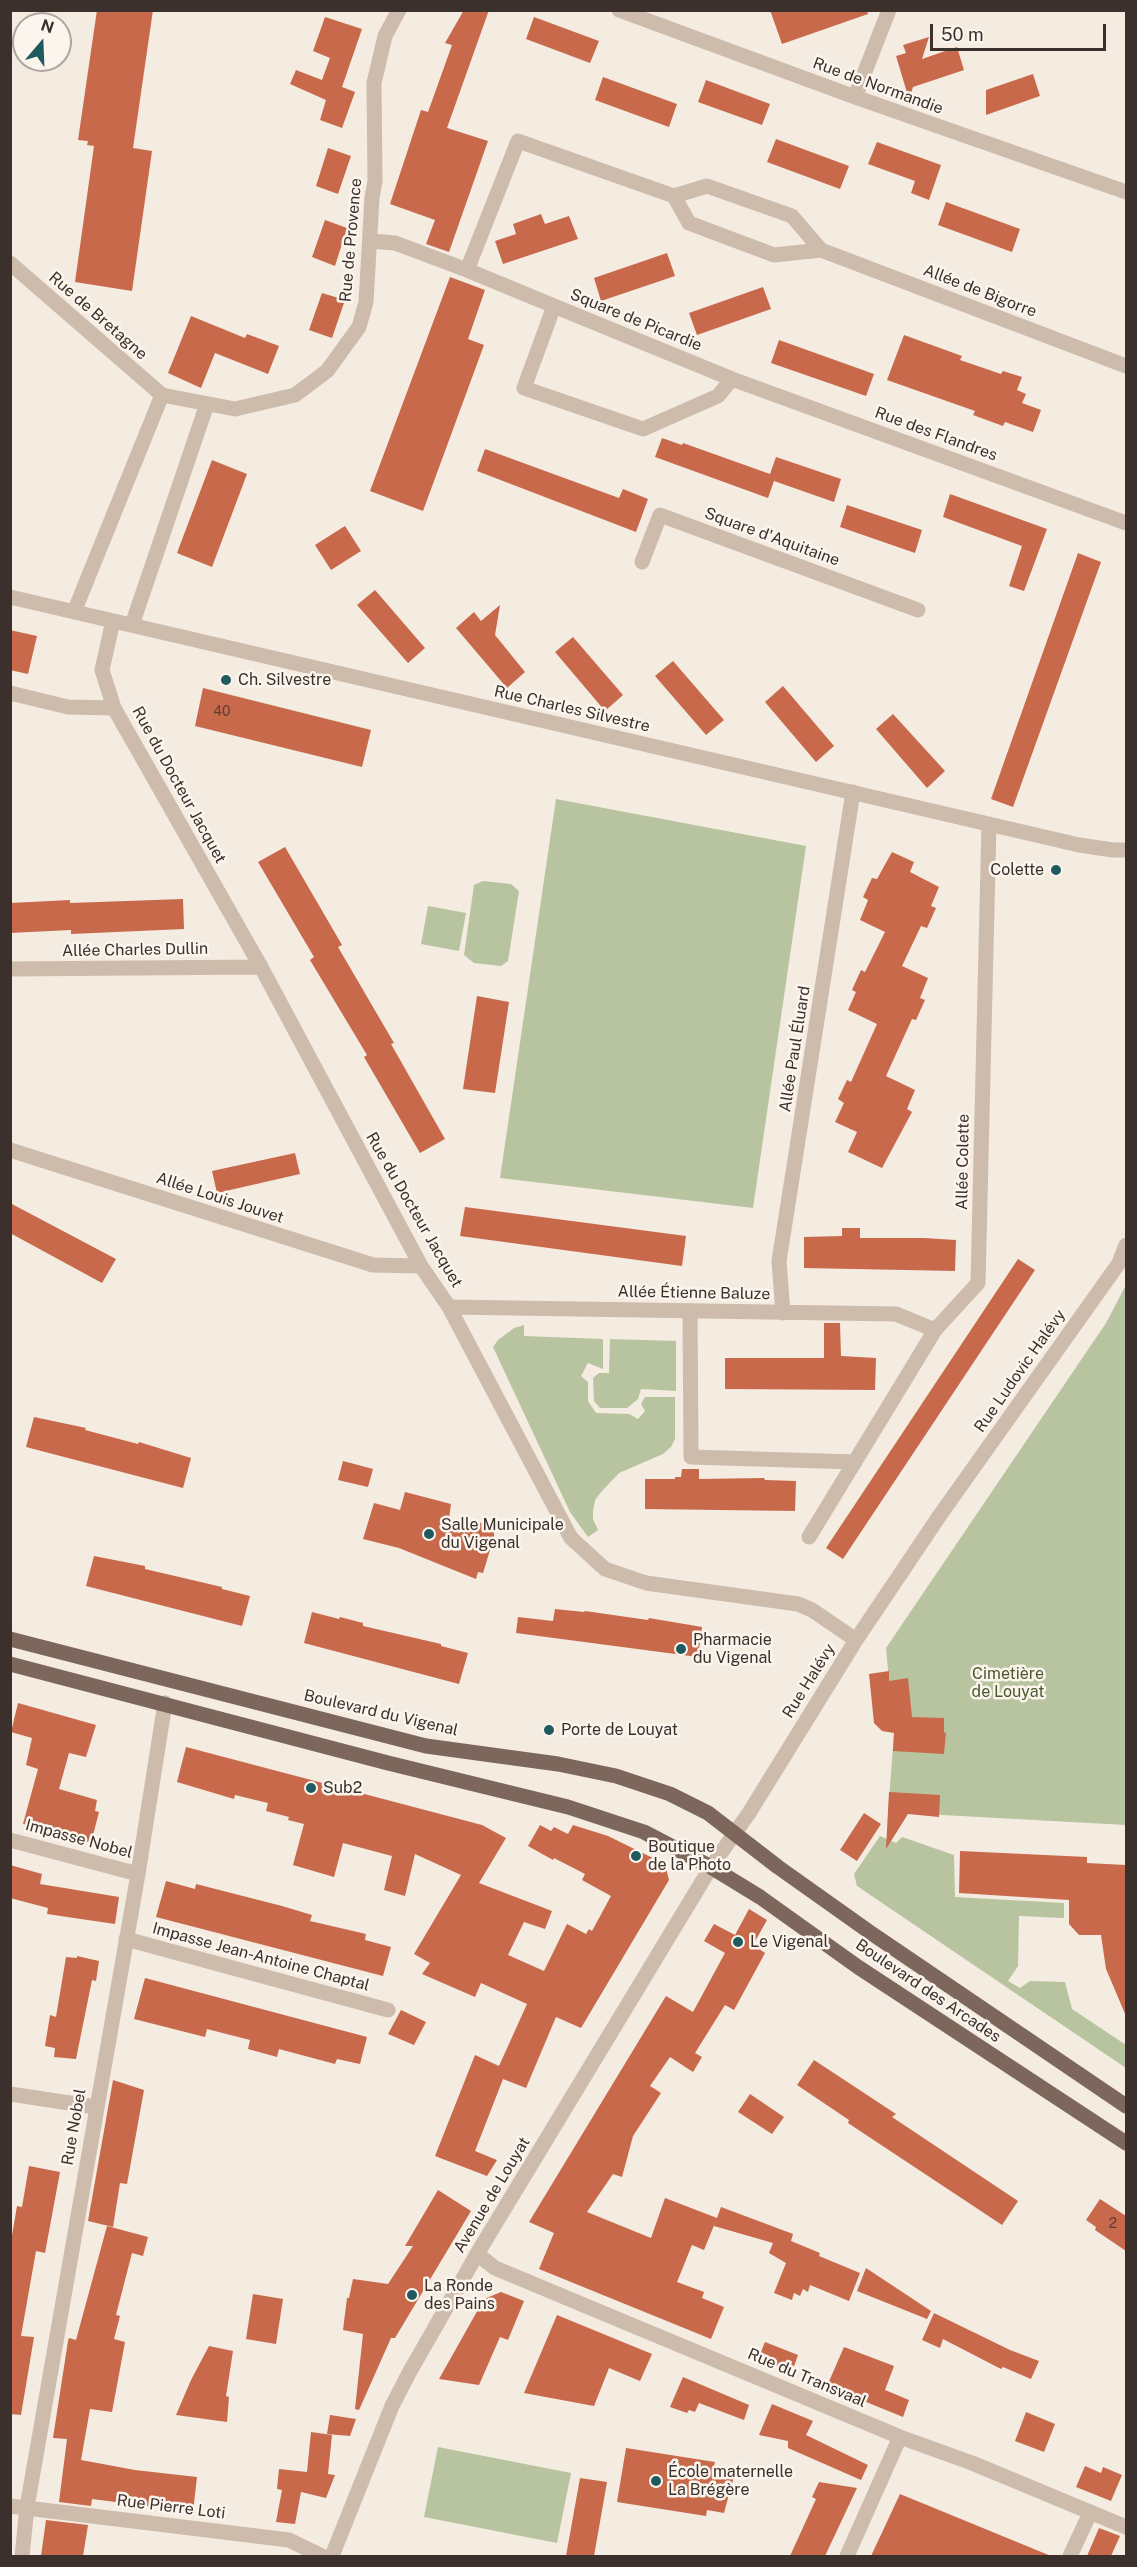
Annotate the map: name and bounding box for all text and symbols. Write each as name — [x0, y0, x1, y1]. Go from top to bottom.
north arrow — [12, 12, 72, 72]
scale bar — [933, 12, 1108, 50]
text: N — [38, 15, 56, 37]
text: 50 m — [941, 24, 984, 45]
street label: Rue de Normandie — [810, 54, 946, 118]
street label: Rue de Provence — [336, 177, 366, 303]
street label: Allée de Bigorre — [921, 261, 1039, 321]
street label: Rue de Bretagne — [45, 268, 151, 364]
street label: Square de Picardie — [567, 285, 705, 355]
street label: Rue des Flandres — [872, 403, 1000, 465]
street label: Square d'Aquitaine — [702, 504, 842, 570]
place label: Ch. Silvestre — [238, 670, 331, 690]
marker: Ch. Silvestre — [219, 673, 233, 687]
street label: Rue Charles Silvestre — [492, 682, 652, 736]
street label: Rue du Docteur Jacquet — [128, 703, 230, 867]
house number: 40 — [213, 704, 231, 720]
place label: Colette — [990, 860, 1044, 880]
marker: Colette — [1049, 863, 1063, 877]
street label: Allée Charles Dullin — [62, 939, 208, 961]
street label: Allée Paul Éluard — [776, 985, 814, 1113]
street label: Allée Colette — [953, 1114, 973, 1210]
street label: Rue du Docteur Jacquet — [362, 1129, 466, 1291]
street label: Allée Louis Jouvet — [154, 1168, 286, 1228]
street label: Allée Étienne Baluze — [617, 1282, 771, 1304]
street label: Rue Ludovic Halévy — [970, 1306, 1070, 1436]
place label: Salle Municipale du Vigenal — [441, 1515, 564, 1553]
marker: Salle Municipale du Vigenal — [422, 1527, 436, 1541]
place label: Pharmacie du Vigenal — [693, 1630, 772, 1668]
street label: Rue Halévy — [779, 1640, 839, 1722]
marker: Pharmacie du Vigenal — [674, 1642, 688, 1656]
park label: Cimetière de Louyat — [972, 1664, 1044, 1702]
street label: Boulevard du Vigenal — [302, 1686, 460, 1740]
place label: Porte de Louyat — [561, 1720, 678, 1740]
marker: Porte de Louyat — [542, 1723, 556, 1737]
place label: Sub2 — [323, 1778, 362, 1798]
marker: Sub2 — [304, 1781, 318, 1795]
street label: Impasse Nobel — [23, 1815, 135, 1863]
place label: Boutique de la Photo — [648, 1837, 731, 1875]
marker: Boutique de la Photo — [629, 1849, 643, 1863]
street label: Impasse Jean-Antoine Chaptal — [150, 1919, 372, 1995]
place label: Le Vigenal — [750, 1932, 828, 1952]
marker: Le Vigenal — [731, 1935, 745, 1949]
street label: Boulevard des Arcades — [852, 1935, 1004, 2047]
street label: Rue Nobel — [58, 2087, 90, 2167]
street label: Avenue de Louyat — [450, 2134, 534, 2256]
house number: 2 — [1109, 2216, 1117, 2232]
place label: La Ronde des Pains — [424, 2276, 495, 2314]
marker: La Ronde des Pains — [405, 2288, 419, 2302]
street label: Rue du Transvaal — [745, 2344, 869, 2412]
place label: École maternelle La Brégère — [668, 2462, 793, 2500]
marker: École maternelle La Brégère — [649, 2474, 663, 2488]
street label: Rue Pierre Loti — [116, 2491, 226, 2523]

